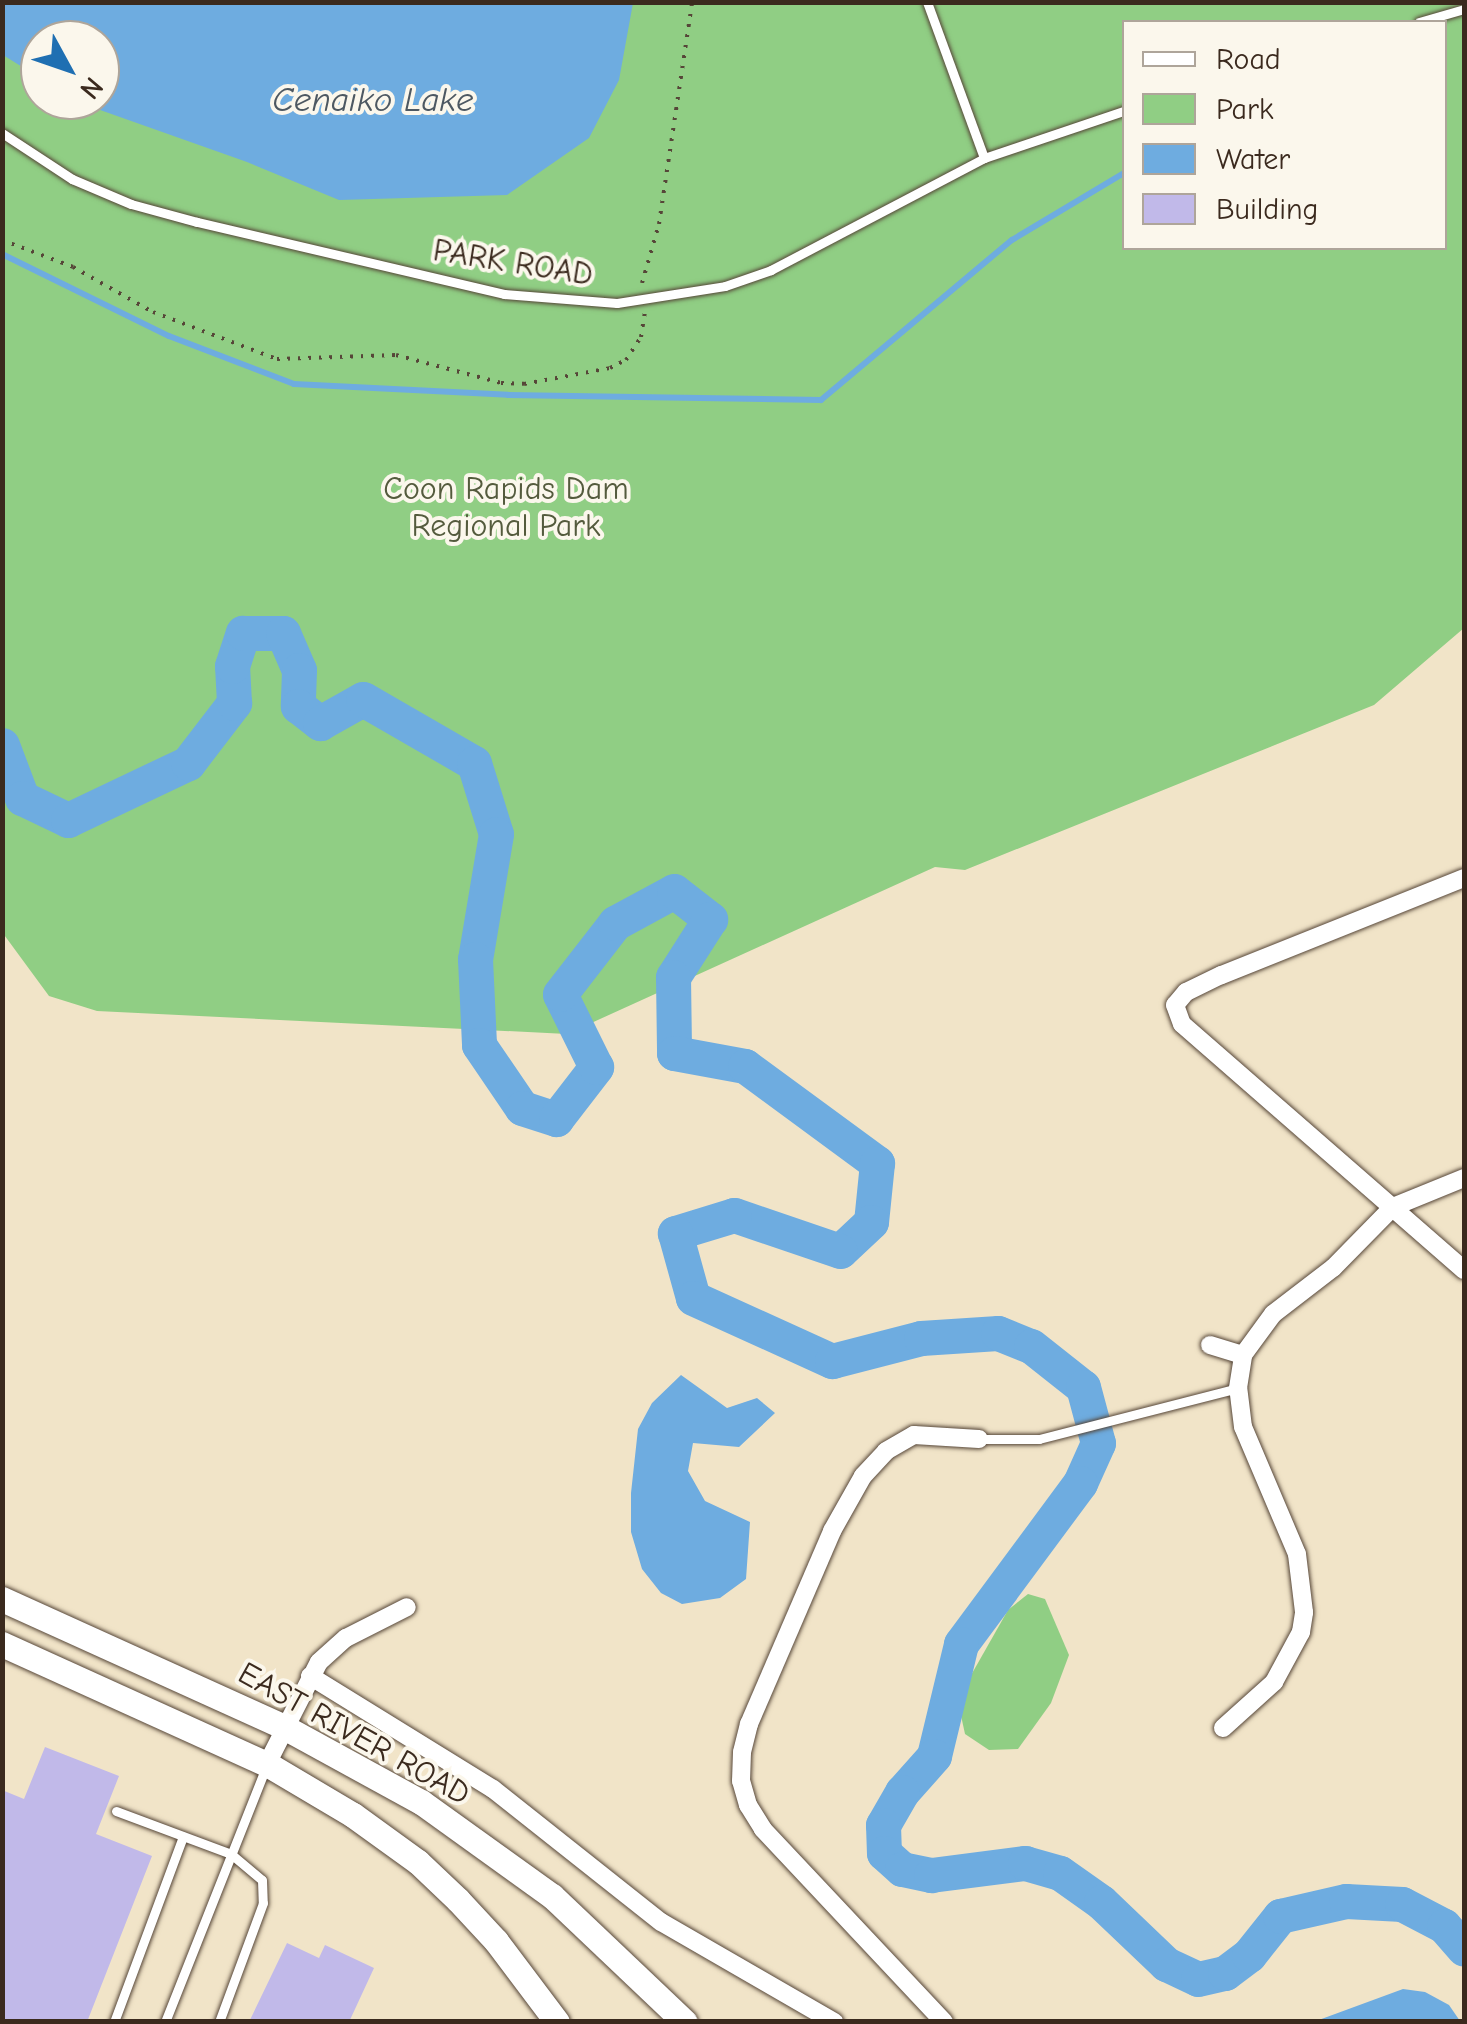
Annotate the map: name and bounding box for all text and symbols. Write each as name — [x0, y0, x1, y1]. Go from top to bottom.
north arrow — [20, 20, 120, 120]
legend — [1122, 20, 1447, 250]
text: Road — [1216, 42, 1281, 77]
text: N — [73, 71, 110, 105]
water label: Cenaiko Lake — [272, 79, 474, 121]
text: Park — [1216, 92, 1273, 127]
text: Water — [1216, 142, 1290, 177]
text: Building — [1216, 192, 1319, 227]
street label: PARK ROAD — [430, 231, 596, 295]
park label: Coon Rapids Dam Regional Park — [383, 471, 629, 546]
street label: EAST RIVER ROAD — [231, 1654, 477, 1814]

